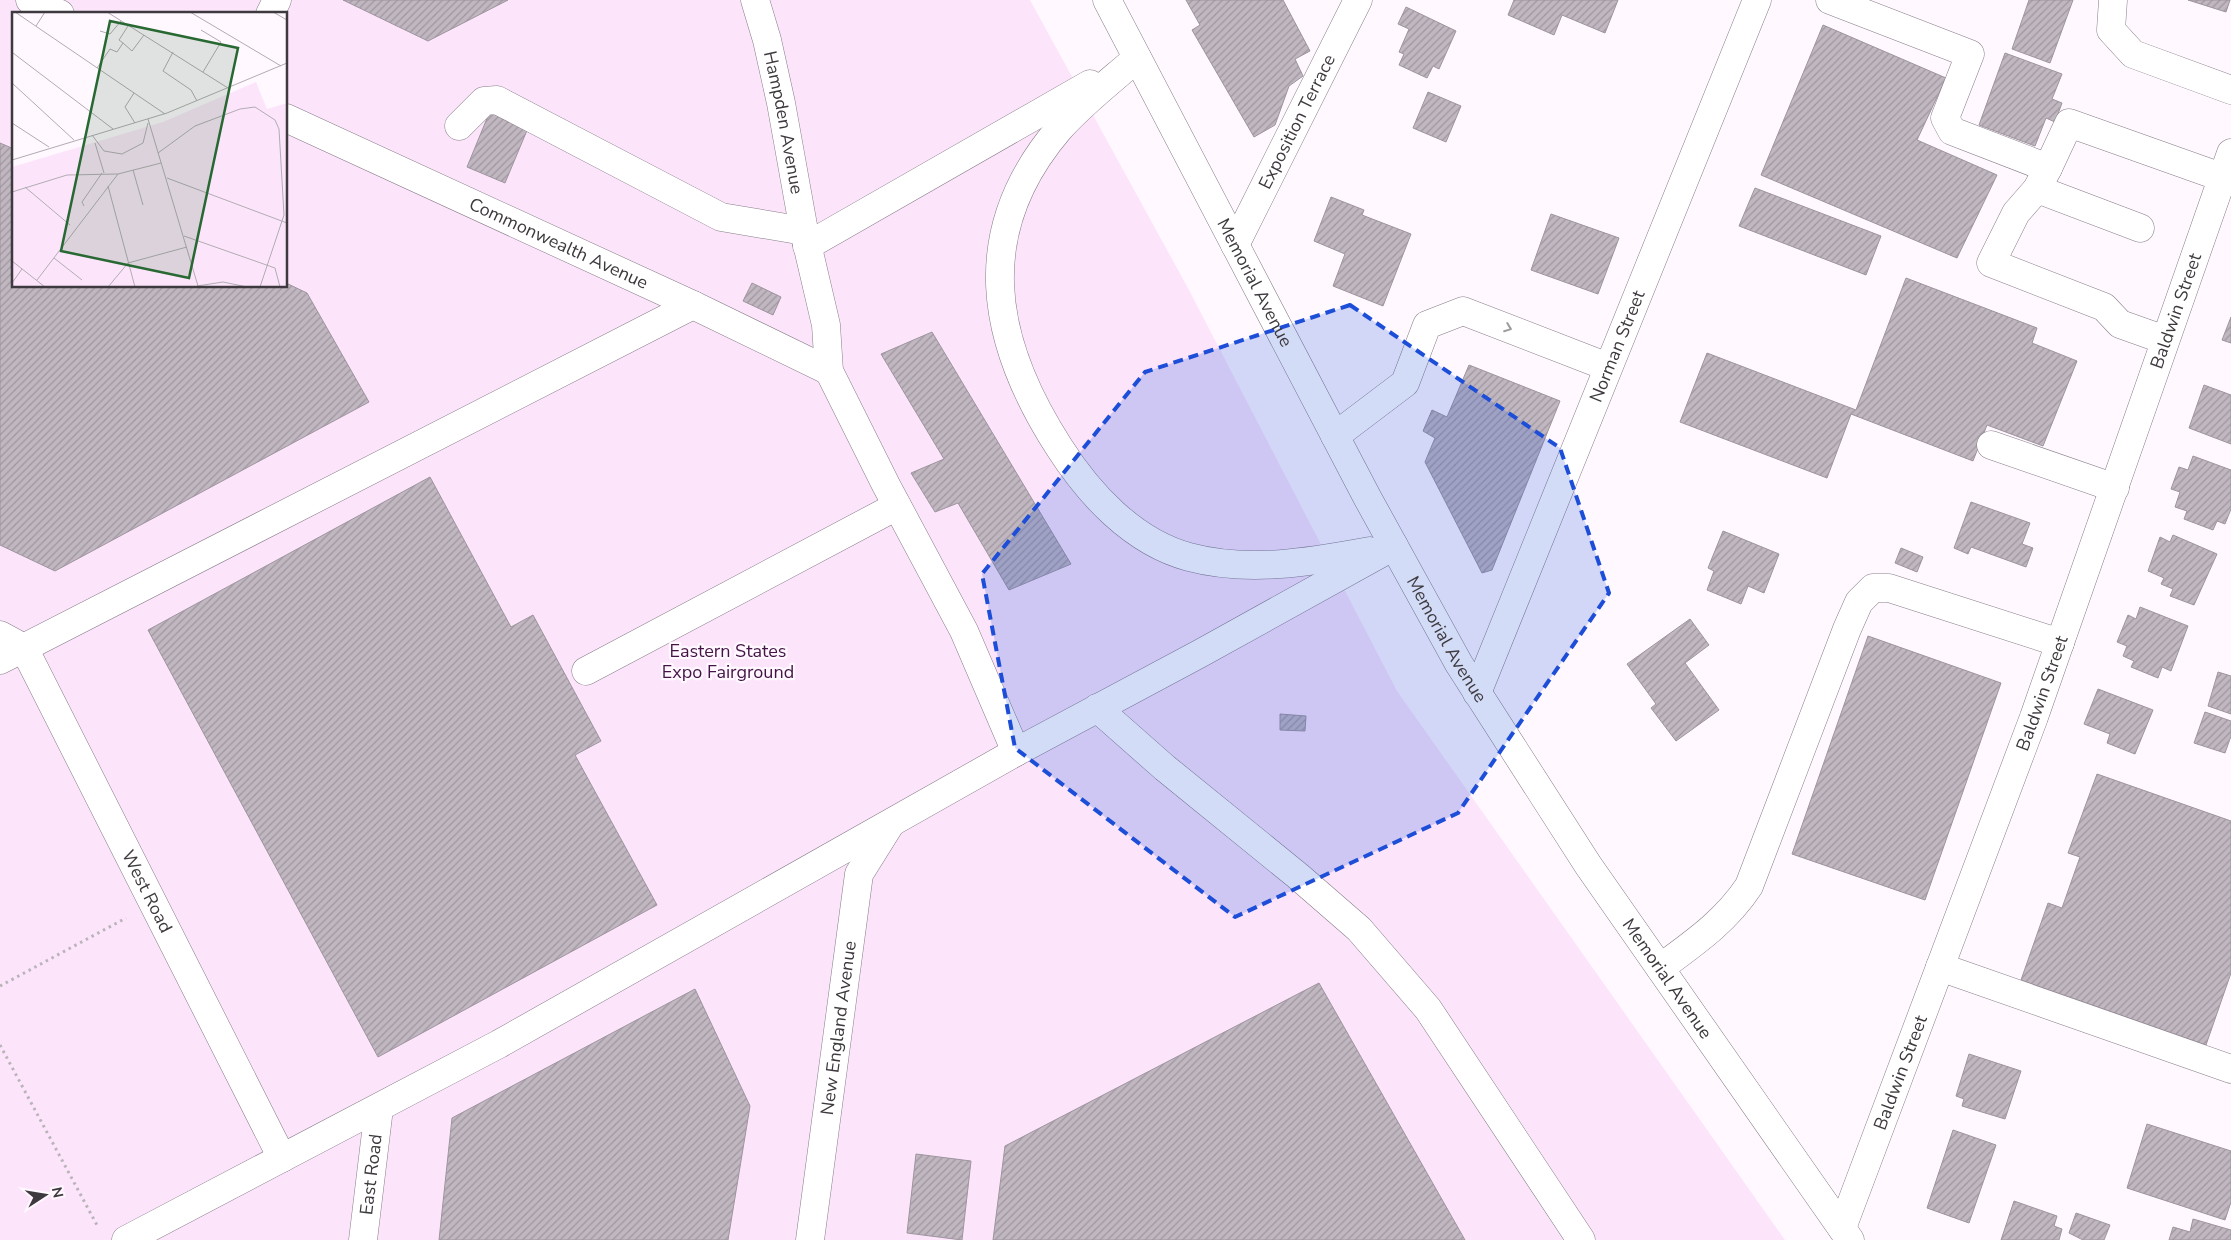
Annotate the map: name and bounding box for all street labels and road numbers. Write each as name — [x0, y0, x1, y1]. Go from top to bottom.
street label: Hampden Avenue — [758, 49, 809, 196]
street label: Exposition Terrace — [1253, 50, 1341, 193]
street label: Commonwealth Avenue — [465, 192, 652, 295]
street label: Memorial Avenue — [1211, 214, 1298, 351]
street label: Baldwin Street — [2145, 249, 2207, 372]
street label: Norman Street — [1584, 286, 1651, 406]
street label: Memorial Avenue — [1401, 572, 1493, 707]
street label: Baldwin Street — [2010, 632, 2074, 754]
street label: West Road — [116, 846, 178, 937]
street label: Memorial Avenue — [1617, 914, 1718, 1044]
street label: New England Avenue — [815, 939, 862, 1116]
street label: Baldwin Street — [1868, 1011, 1933, 1133]
street label: East Road — [354, 1133, 388, 1216]

